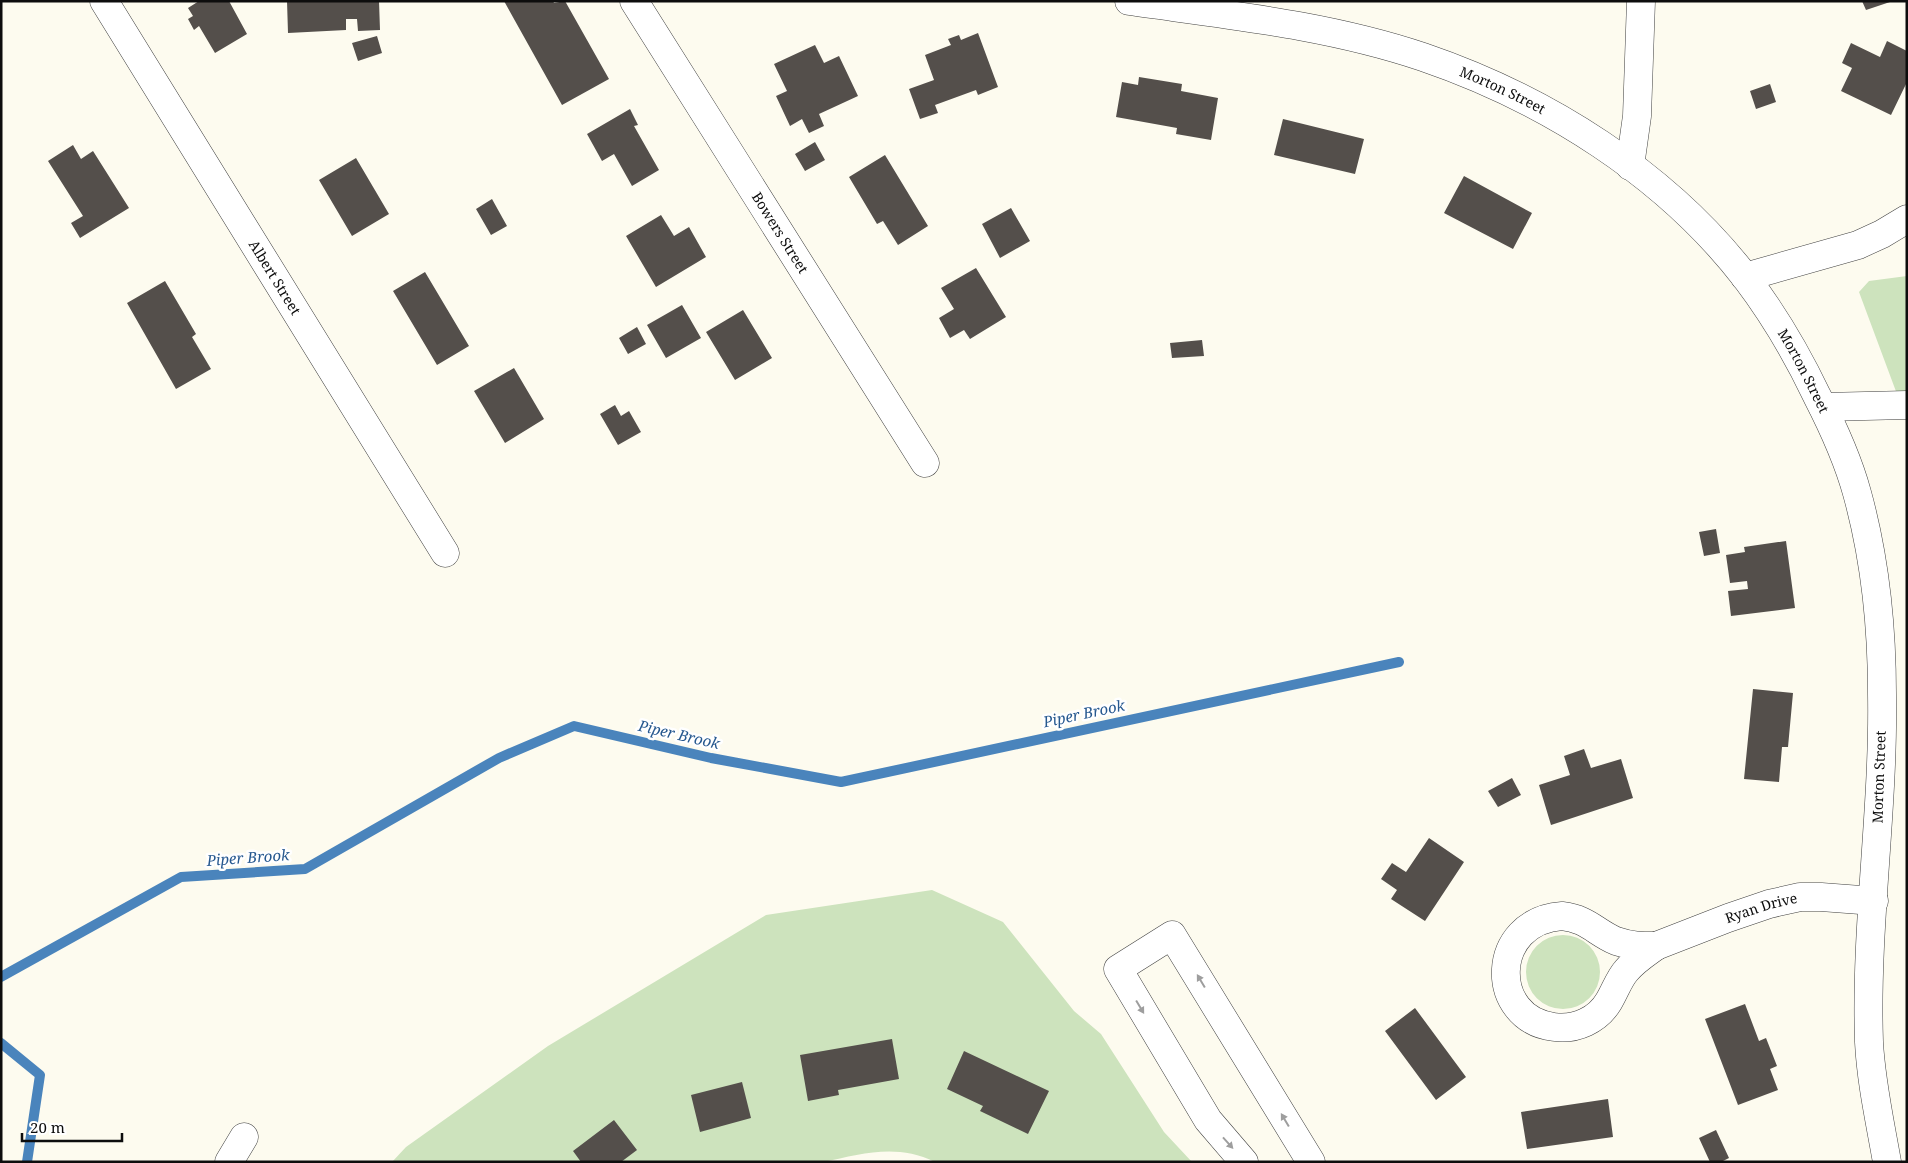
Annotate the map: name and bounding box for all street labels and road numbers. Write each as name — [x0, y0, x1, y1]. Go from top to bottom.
street label: Morton Street — [1457, 62, 1549, 118]
street label: Bowers Street — [748, 188, 813, 277]
street label: Albert Street — [245, 236, 306, 318]
street label: Morton Street — [1774, 325, 1834, 416]
street label: Morton Street — [1867, 730, 1890, 824]
street label: Ryan Drive — [1723, 888, 1799, 927]

